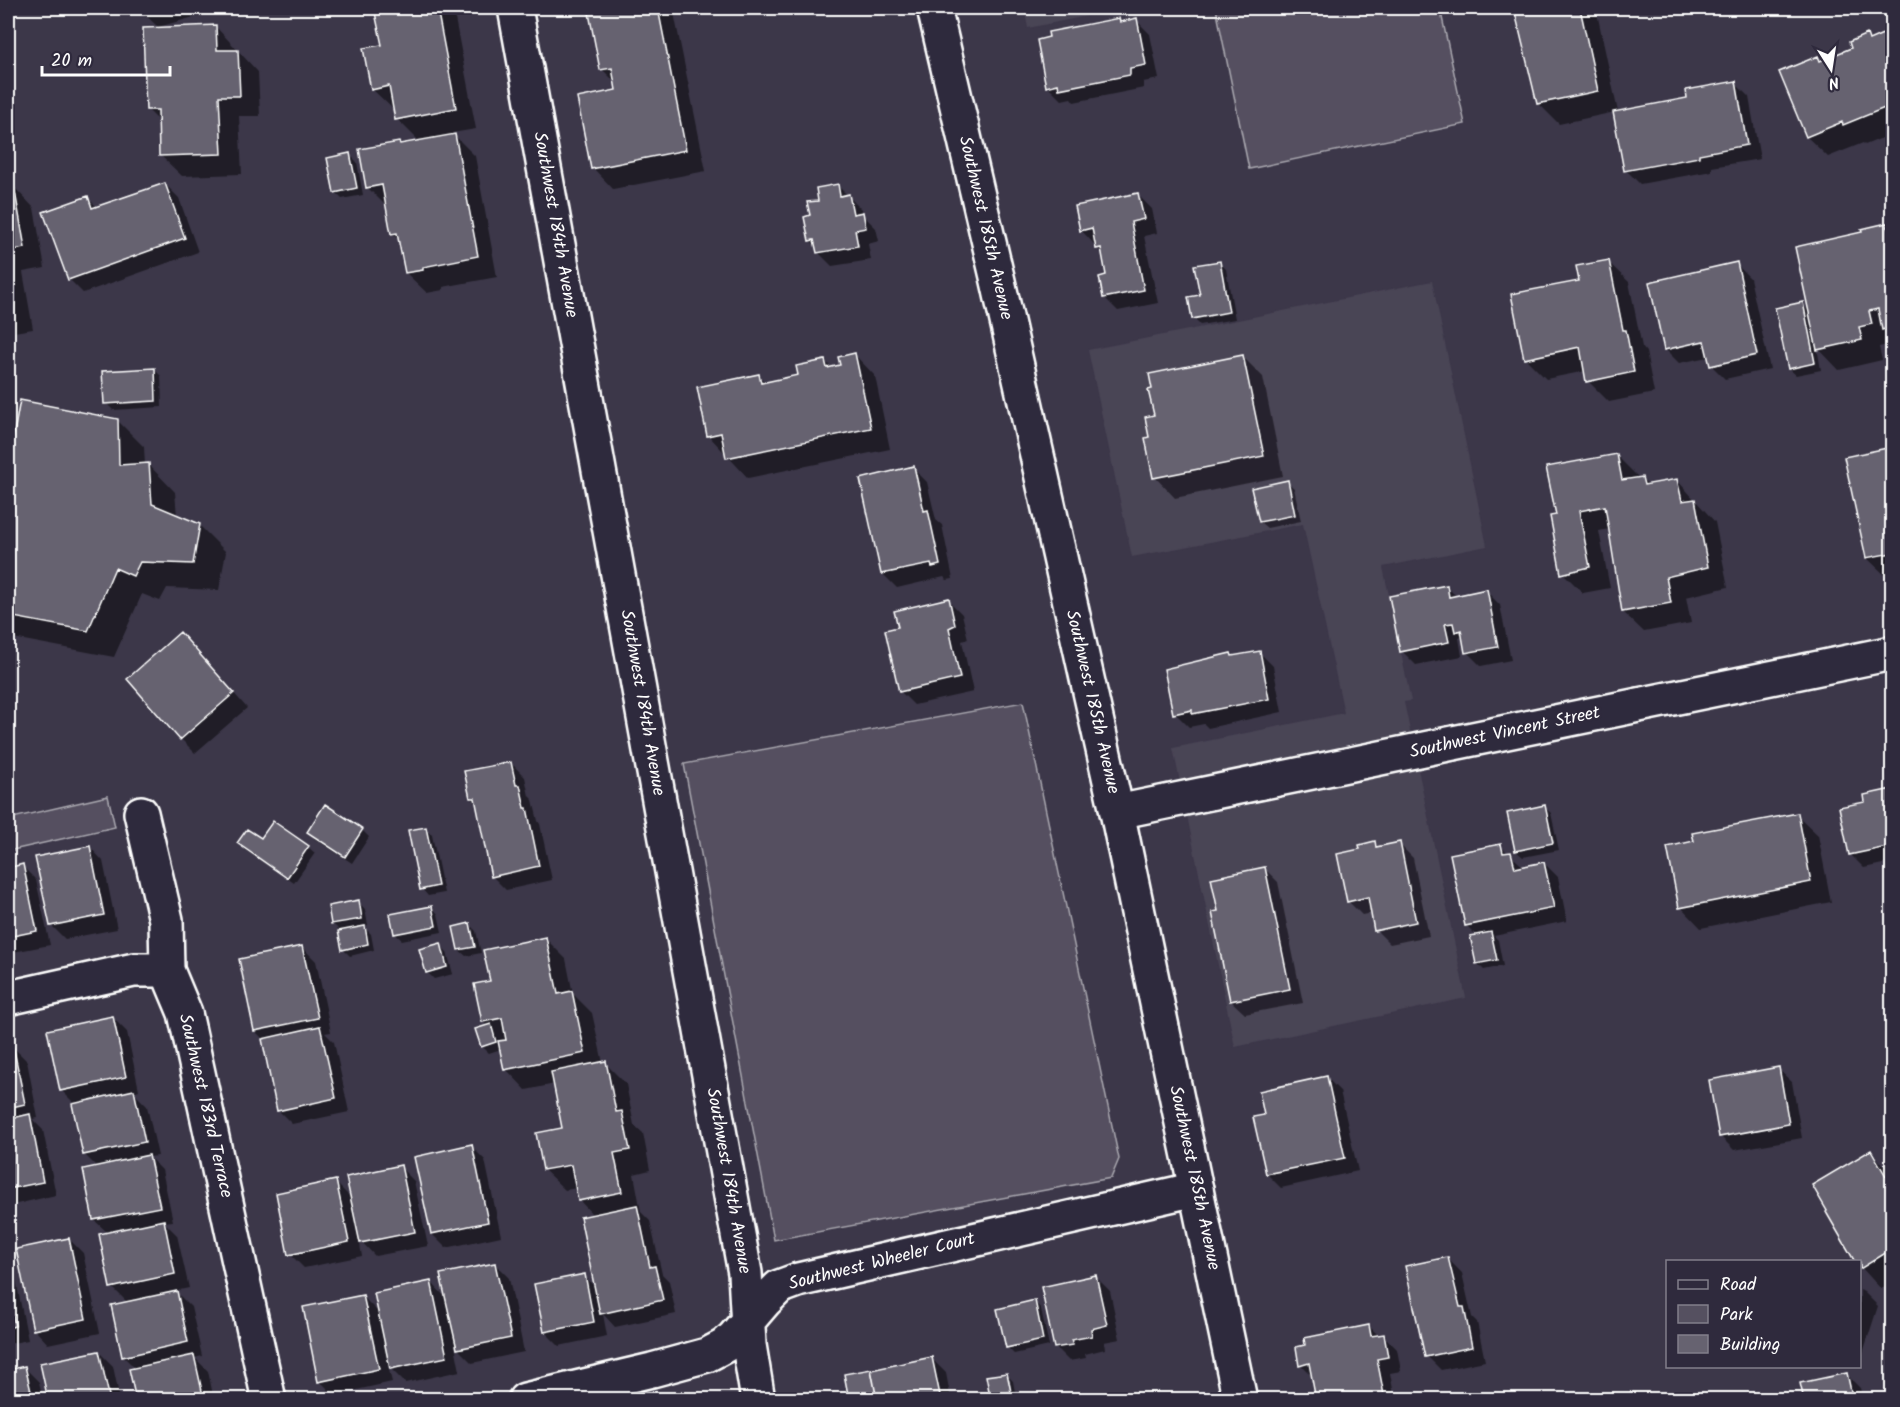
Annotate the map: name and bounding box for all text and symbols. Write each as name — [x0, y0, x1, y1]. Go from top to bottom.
scale bar — [42, 39, 170, 77]
north arrow — [1801, 39, 1861, 99]
text: 20 m — [51, 47, 92, 76]
text: N — [1826, 69, 1841, 95]
street label: Southwest 184th Avenue — [524, 130, 586, 320]
street label: Southwest 185th Avenue — [950, 133, 1020, 323]
street label: Southwest 185th Avenue — [1057, 607, 1127, 797]
street label: Southwest 184th Avenue — [611, 608, 673, 798]
street label: Southwest Vincent Street — [1407, 698, 1604, 767]
street label: Southwest 183rd Terrace — [170, 1011, 240, 1201]
street label: Southwest 185th Avenue — [1160, 1083, 1228, 1273]
street label: Southwest 184th Avenue — [697, 1086, 759, 1276]
street label: Southwest Wheeler Court — [786, 1225, 979, 1299]
legend — [1666, 1260, 1861, 1368]
text: Road — [1720, 1271, 1757, 1300]
text: Park — [1720, 1301, 1753, 1330]
text: Building — [1720, 1331, 1780, 1360]

